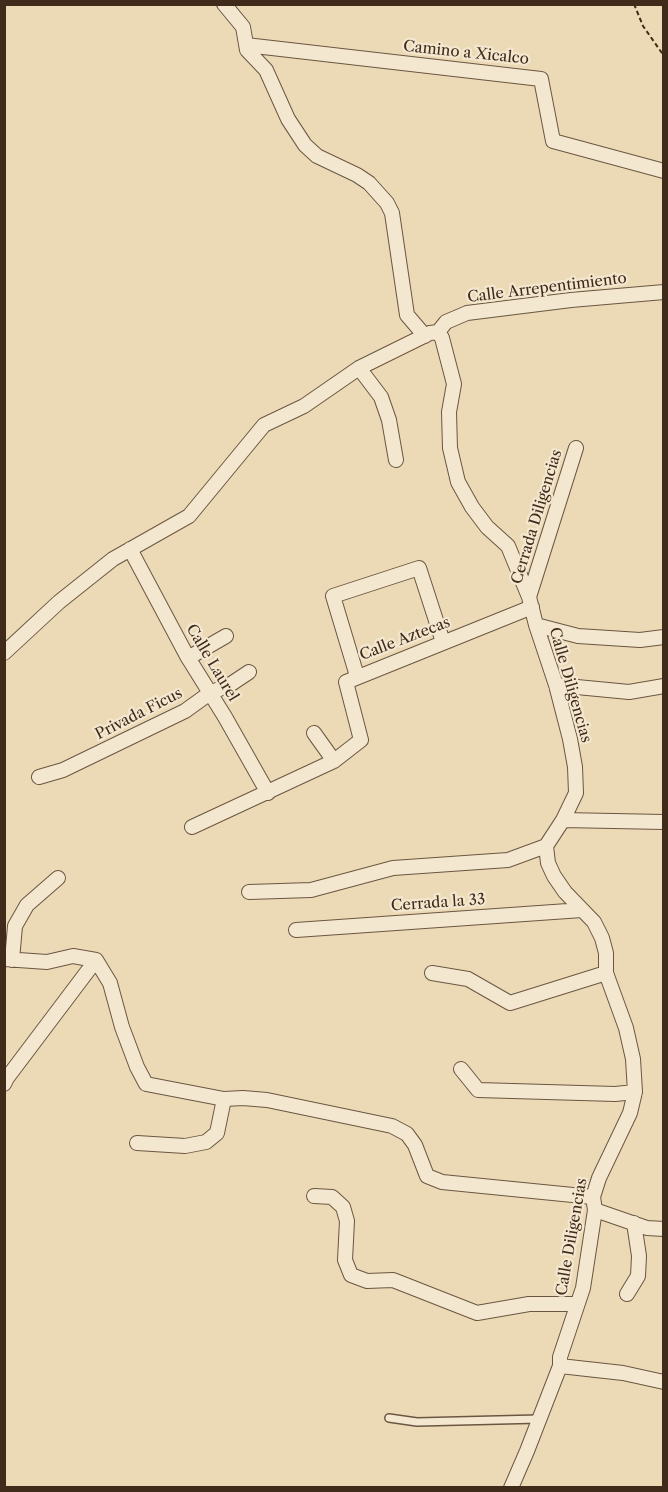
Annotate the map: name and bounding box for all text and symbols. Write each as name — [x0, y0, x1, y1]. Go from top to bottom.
street label: Camino a Xicalco — [402, 37, 530, 69]
street label: Calle Arrepentimiento — [466, 269, 628, 307]
street label: Cerrada Diligencias — [508, 448, 566, 586]
street label: Calle Aztecas — [357, 613, 453, 665]
street label: Calle Laurel — [182, 621, 242, 705]
street label: Calle Diligencias — [545, 625, 595, 745]
street label: Privada Ficus — [92, 684, 186, 744]
street label: Cerrada la 33 — [390, 891, 486, 915]
street label: Calle Diligencias — [553, 1177, 591, 1297]

